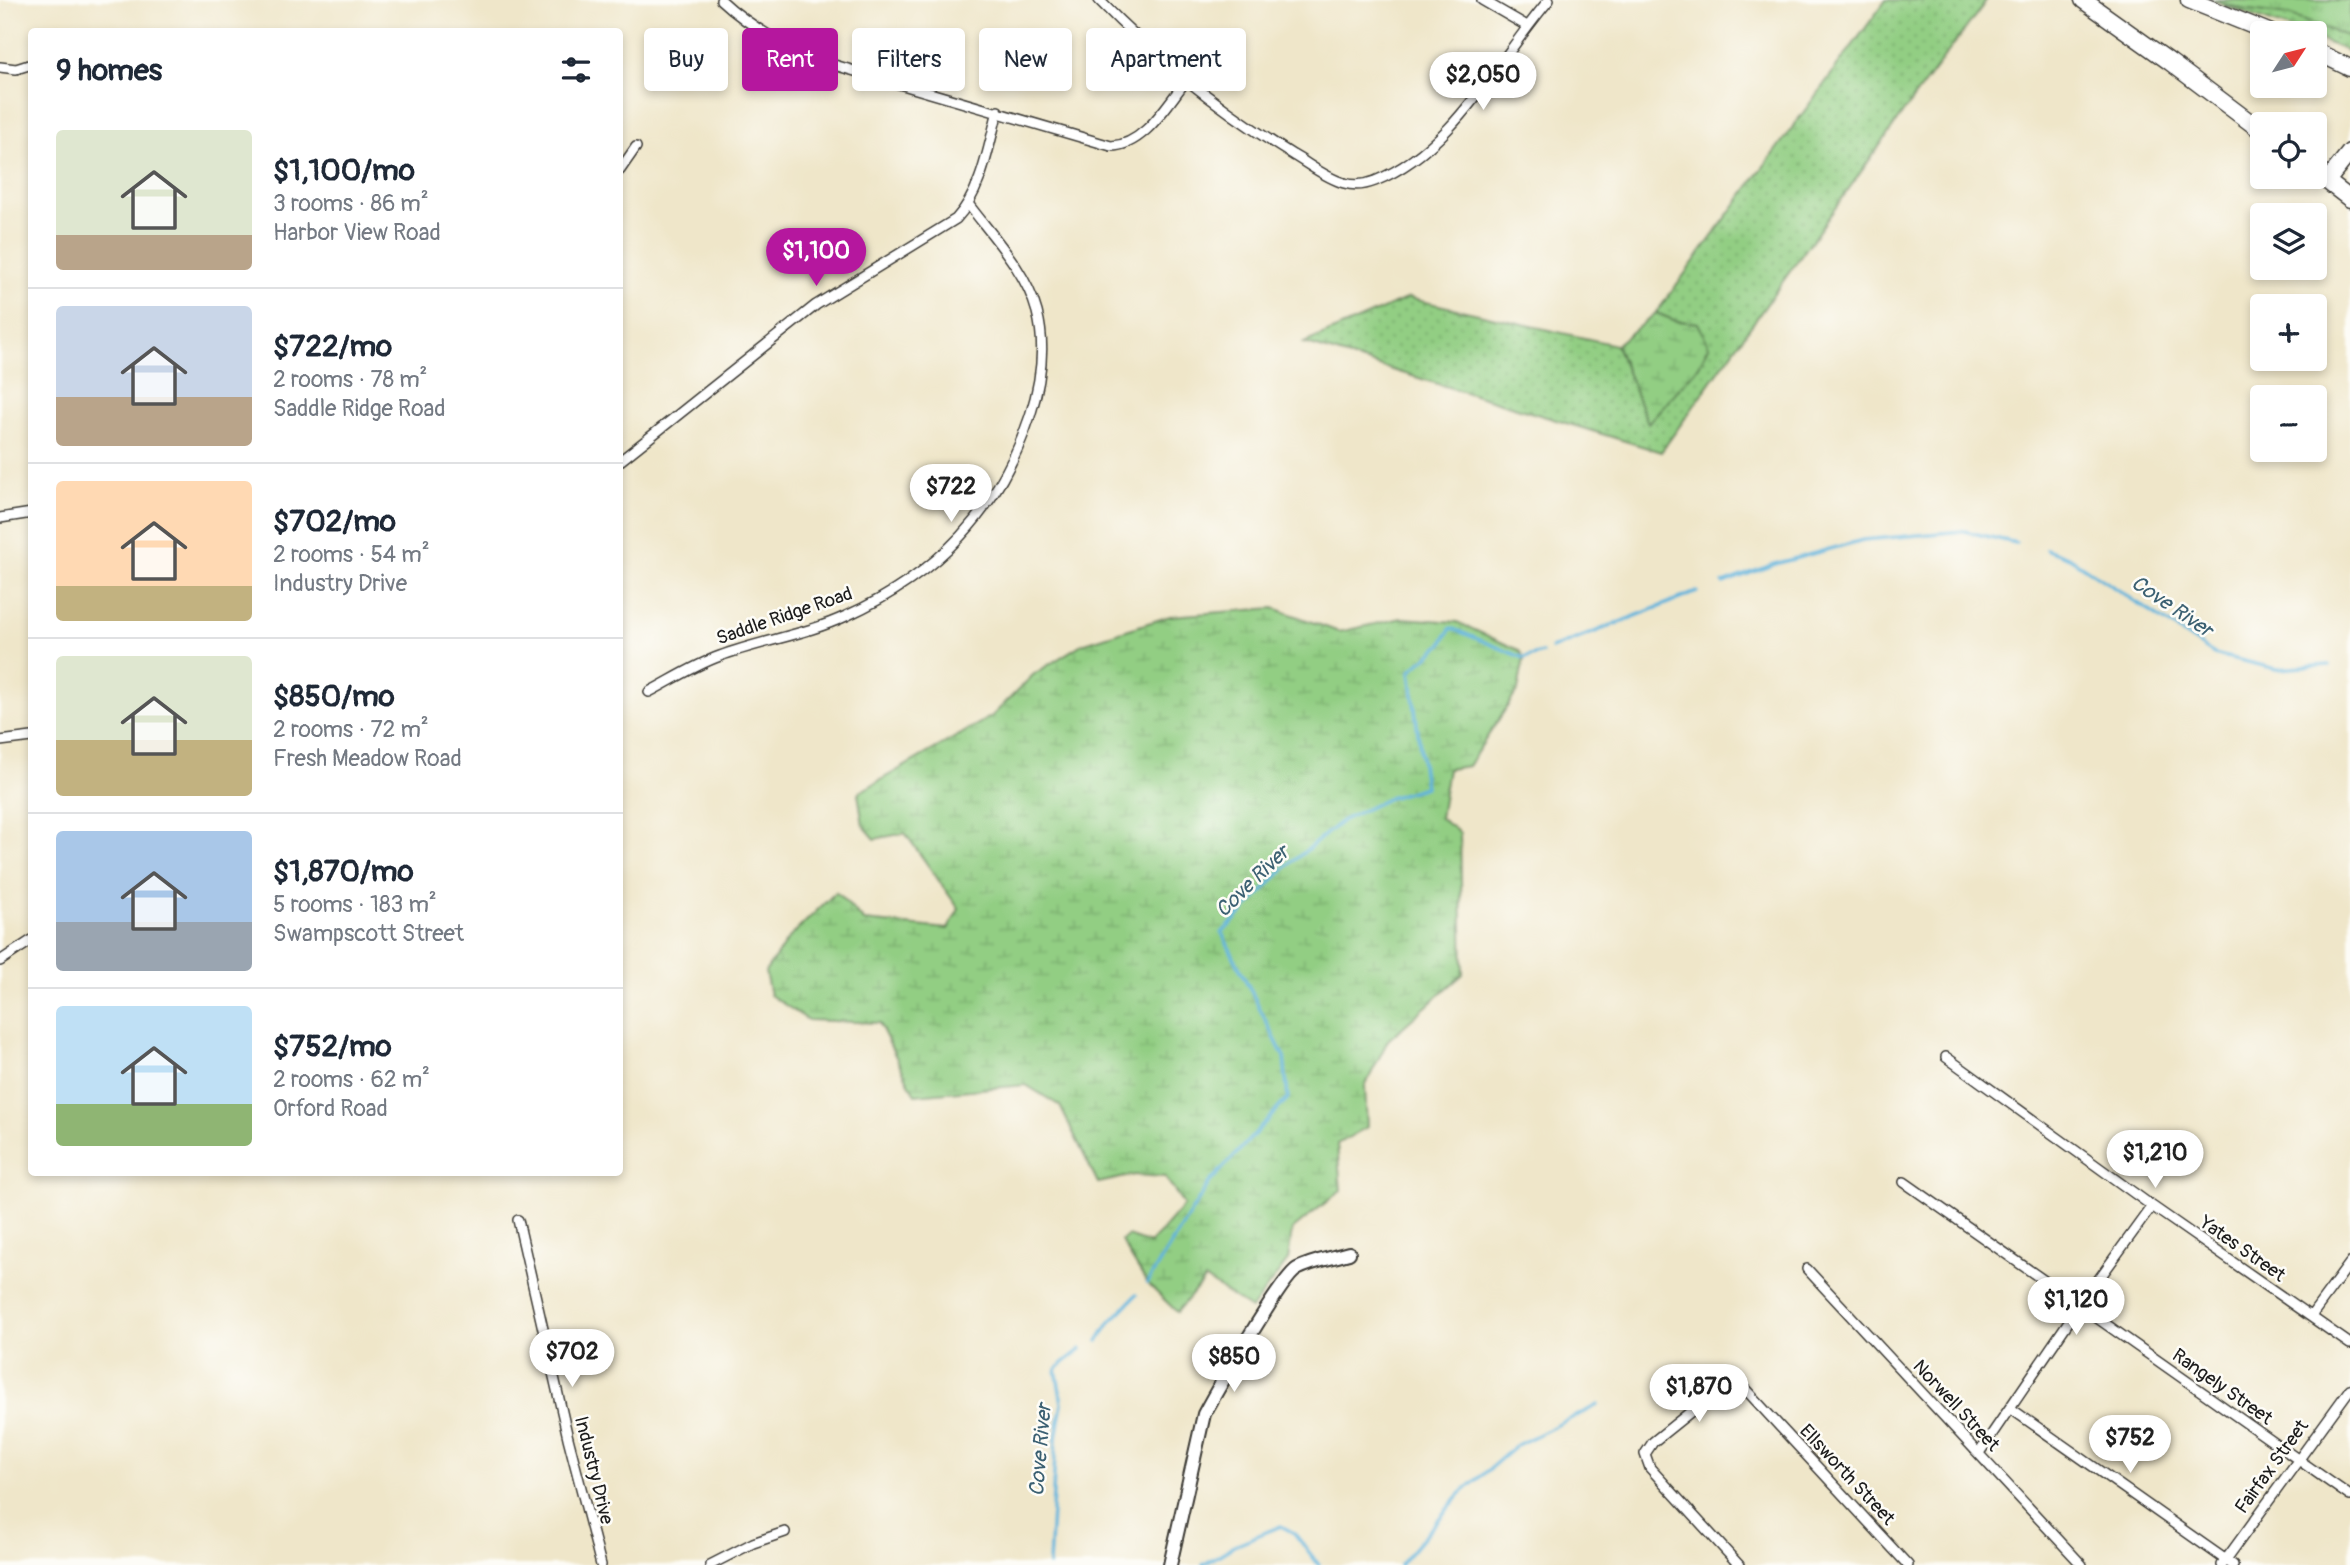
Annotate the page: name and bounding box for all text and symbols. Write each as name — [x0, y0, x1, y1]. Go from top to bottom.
north arrow — [2250, 21, 2328, 98]
map controls — [2250, 21, 2327, 462]
chip: Buy — [644, 28, 728, 91]
chip: Rent — [742, 28, 838, 91]
chip: Filters — [852, 28, 965, 91]
chip: New — [979, 28, 1072, 91]
chip: Apartment — [1086, 28, 1246, 91]
icon: filters — [557, 51, 595, 89]
text: 9 homes — [56, 52, 162, 89]
pin: $2,050 — [1426, 52, 1540, 112]
text: $2,050 — [1445, 60, 1521, 89]
button: locate — [2250, 112, 2327, 189]
text: $1,100/mo — [273, 152, 415, 189]
icon: home — [112, 158, 196, 242]
text: 3 rooms · 86 m² — [273, 189, 429, 218]
button: layers — [2250, 203, 2327, 280]
text: Harbor View Road — [273, 218, 441, 247]
pin: $1,100 — [759, 229, 873, 288]
text: $1,100 — [782, 236, 850, 265]
button: + — [2250, 294, 2327, 371]
text: $722/mo — [273, 328, 392, 365]
icon: home — [112, 334, 196, 418]
text: 2 rooms · 78 m² — [273, 365, 427, 394]
button: − — [2250, 385, 2327, 462]
text: Saddle Ridge Road — [273, 394, 446, 423]
pin: $722 — [910, 464, 992, 524]
text: $722 — [926, 472, 976, 501]
text: $702/mo — [273, 503, 396, 540]
icon: home — [112, 509, 196, 593]
text: 2 rooms · 54 m² — [273, 540, 430, 569]
text: Industry Drive — [273, 569, 407, 598]
water label: Cove River — [2126, 569, 2220, 645]
street label: Saddle Ridge Road — [713, 581, 856, 650]
text: $850/mo — [273, 678, 395, 715]
icon: home — [112, 684, 196, 768]
text: 2 rooms · 72 m² — [273, 715, 429, 744]
text: Fresh Meadow Road — [273, 744, 462, 773]
water label: Cove River — [1210, 838, 1297, 923]
text: $1,870/mo — [273, 853, 414, 890]
icon: home — [112, 859, 196, 943]
text: 5 rooms · 183 m² — [273, 890, 437, 919]
text: Swampscott Street — [273, 919, 464, 948]
text: $752/mo — [273, 1028, 392, 1065]
icon: home — [112, 1034, 196, 1118]
text: 2 rooms · 62 m² — [273, 1065, 430, 1094]
text: Orford Road — [273, 1094, 388, 1123]
pin: $1,210 — [2098, 1130, 2212, 1190]
text: $1,210 — [2123, 1138, 2187, 1167]
street label: Yates Street — [2194, 1210, 2290, 1287]
pin: $1,120 — [2019, 1278, 2133, 1337]
text: $1,120 — [2044, 1285, 2108, 1314]
pin: $702 — [531, 1330, 613, 1389]
pin: $850 — [1193, 1334, 1275, 1394]
text: $702 — [545, 1337, 599, 1366]
text: $850 — [1208, 1342, 1260, 1371]
street label: Rangely Street — [2168, 1343, 2278, 1430]
street label: Norwell Street — [1908, 1355, 2005, 1457]
pin: $1,870 — [1642, 1364, 1756, 1424]
text: $1,870 — [1666, 1372, 1732, 1401]
water label: Cove River — [1023, 1400, 1058, 1497]
street label: Industry Drive — [569, 1414, 619, 1527]
street label: Fairfax Street — [2230, 1415, 2314, 1518]
pin: $752 — [2089, 1416, 2171, 1475]
street label: Ellsworth Street — [1794, 1419, 1900, 1530]
text: $752 — [2105, 1423, 2155, 1452]

